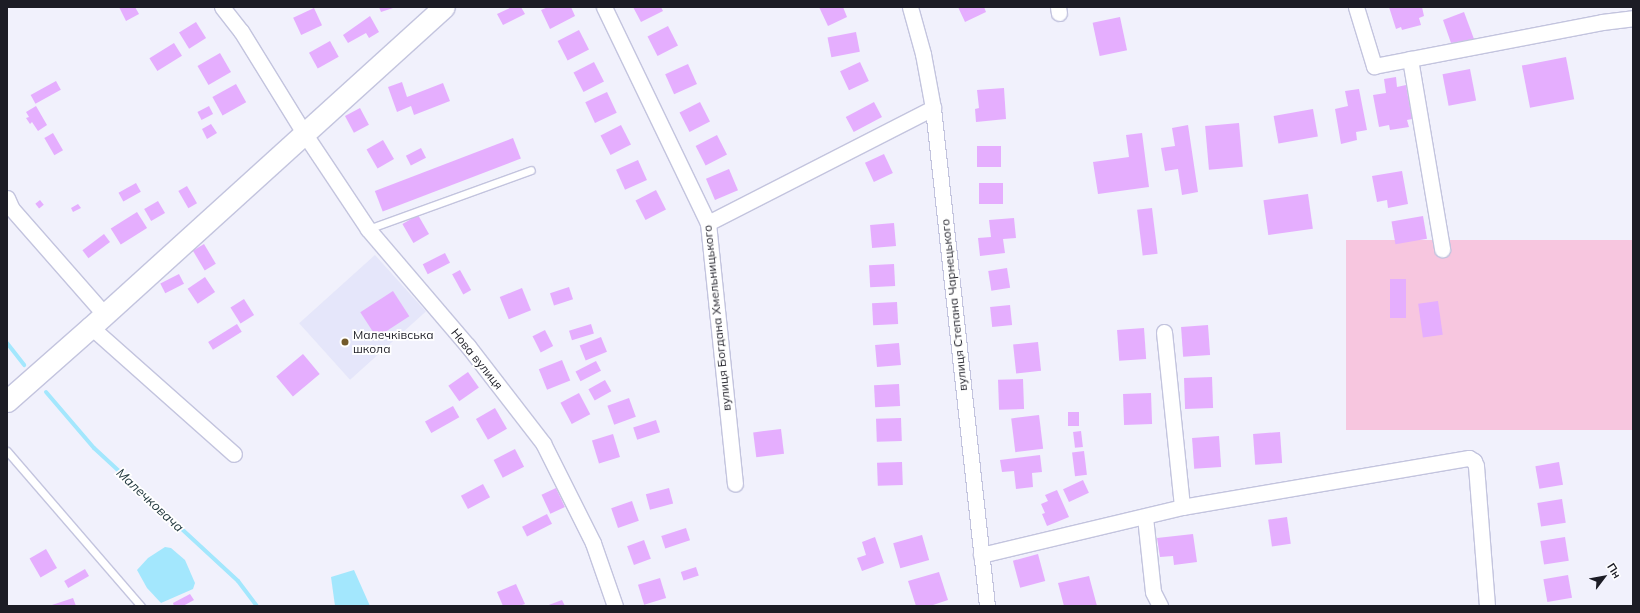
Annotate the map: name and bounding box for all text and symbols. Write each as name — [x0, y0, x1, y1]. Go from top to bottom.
street label: вулиця Степана Чарнецького — [938, 218, 970, 392]
street label: вулиця Богдана Хмельницького — [700, 224, 734, 412]
street label: Нова вулиця — [448, 326, 506, 392]
place label: Малечківська школа — [353, 328, 434, 356]
marker: Малечківська школа — [340, 337, 350, 347]
water label: Малечковача — [113, 465, 187, 535]
north arrow — [1584, 557, 1624, 597]
text: Пн — [1604, 560, 1624, 581]

